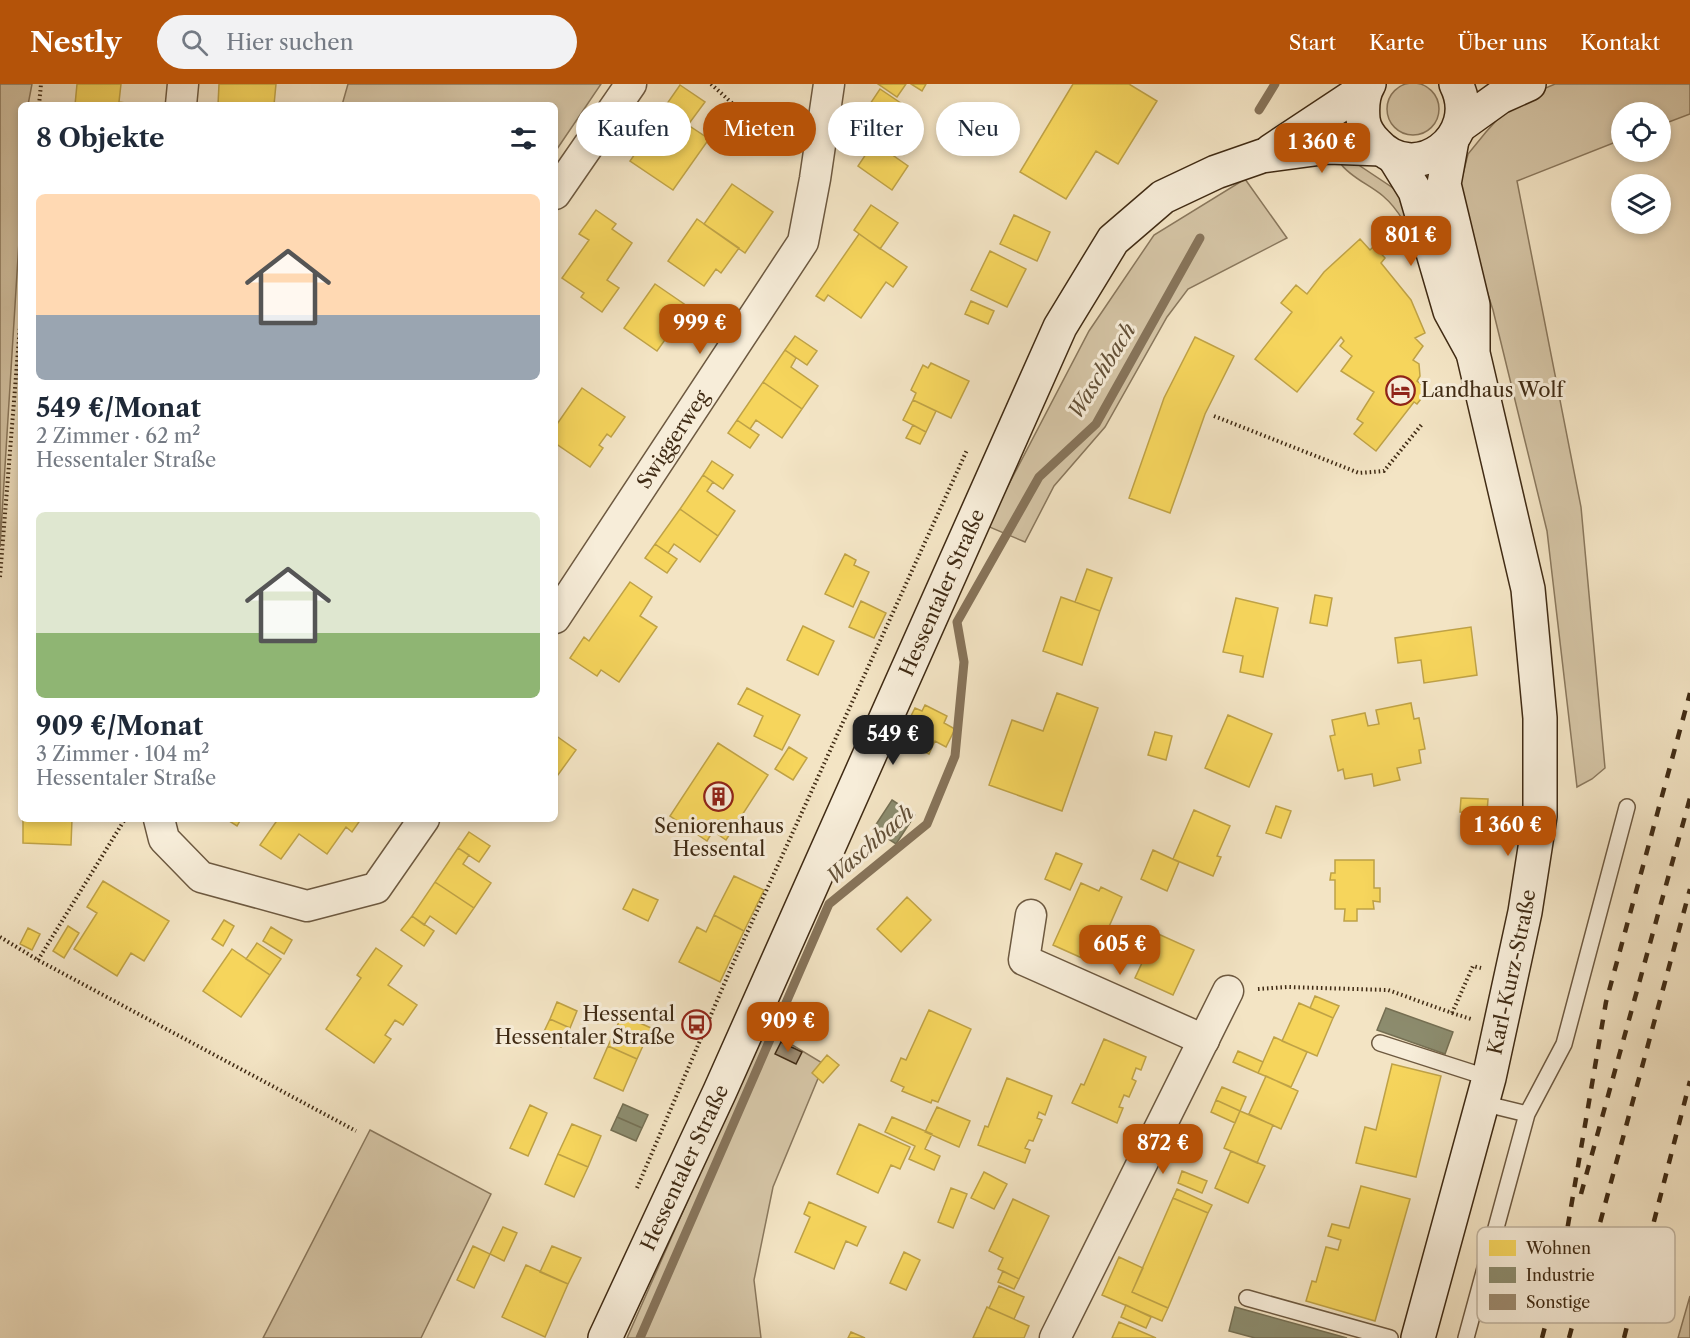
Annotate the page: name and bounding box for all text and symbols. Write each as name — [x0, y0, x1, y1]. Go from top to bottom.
search box — [157, 15, 577, 69]
text: Nestly — [30, 25, 121, 59]
icon: search — [178, 26, 211, 59]
text: Hier suchen — [226, 29, 353, 56]
text: Start — [1289, 30, 1336, 55]
text: Karte — [1369, 30, 1425, 55]
text: Über uns — [1458, 30, 1547, 55]
text: Kontakt — [1580, 30, 1660, 55]
chip: Kaufen — [576, 102, 691, 156]
chip: Mieten — [703, 102, 816, 156]
chip: Filter — [828, 102, 924, 156]
chip: Neu — [936, 102, 1020, 156]
map controls — [1611, 102, 1671, 234]
button: locate — [1611, 102, 1671, 162]
text: 8 Objekte — [36, 122, 165, 154]
icon: filters — [507, 122, 540, 155]
pin: 1 360 € — [1267, 123, 1377, 174]
text: 1 360 € — [1288, 130, 1356, 154]
button: layers — [1611, 174, 1671, 234]
pin: 801 € — [1369, 216, 1453, 267]
text: 801 € — [1385, 223, 1437, 247]
icon: home — [234, 233, 342, 341]
pin: 999 € — [658, 304, 742, 355]
text: 999 € — [673, 311, 727, 335]
water label: Waschbach — [1062, 318, 1141, 423]
hotel icon: Landhaus Wolf — [1384, 374, 1416, 406]
place label: Landhaus Wolf — [1421, 378, 1566, 402]
street label: Swiggerweg — [632, 385, 714, 493]
text: 549 €/Monat — [36, 392, 201, 424]
text: 2 Zimmer · 62 m² — [36, 424, 201, 448]
text: Hessentaler Straße — [36, 448, 216, 472]
street label: Hessentaler Straße — [894, 505, 989, 680]
icon: home — [234, 551, 342, 659]
text: 909 €/Monat — [36, 710, 203, 742]
pin: 549 € — [851, 715, 935, 766]
text: 549 € — [867, 722, 919, 746]
text: 3 Zimmer · 104 m² — [36, 742, 209, 766]
text: Hessentaler Straße — [36, 766, 216, 790]
building icon: Seniorenhaus Hessental — [703, 780, 735, 812]
water label: Waschbach — [821, 800, 919, 889]
pin: 1 360 € — [1453, 806, 1563, 857]
text: 1 360 € — [1474, 813, 1542, 837]
place label: Seniorenhaus Hessental — [654, 814, 784, 861]
street label: Karl-Kurz-Straße — [1482, 888, 1540, 1057]
pin: 605 € — [1078, 925, 1162, 976]
text: 605 € — [1093, 932, 1147, 956]
place label: Hessental Hessentaler Straße — [495, 1002, 675, 1049]
pin: 909 € — [746, 1002, 830, 1053]
bus stop icon: Hessental Hessentaler Straße — [680, 1009, 712, 1041]
text: 909 € — [761, 1009, 815, 1033]
street label: Hessentaler Straße — [635, 1081, 733, 1254]
pin: 872 € — [1121, 1124, 1205, 1175]
text: 872 € — [1137, 1131, 1189, 1155]
legend — [1477, 1227, 1675, 1323]
text: Wohnen — [1525, 1238, 1591, 1258]
text: Industrie — [1526, 1265, 1595, 1285]
text: Sonstige — [1526, 1292, 1590, 1312]

